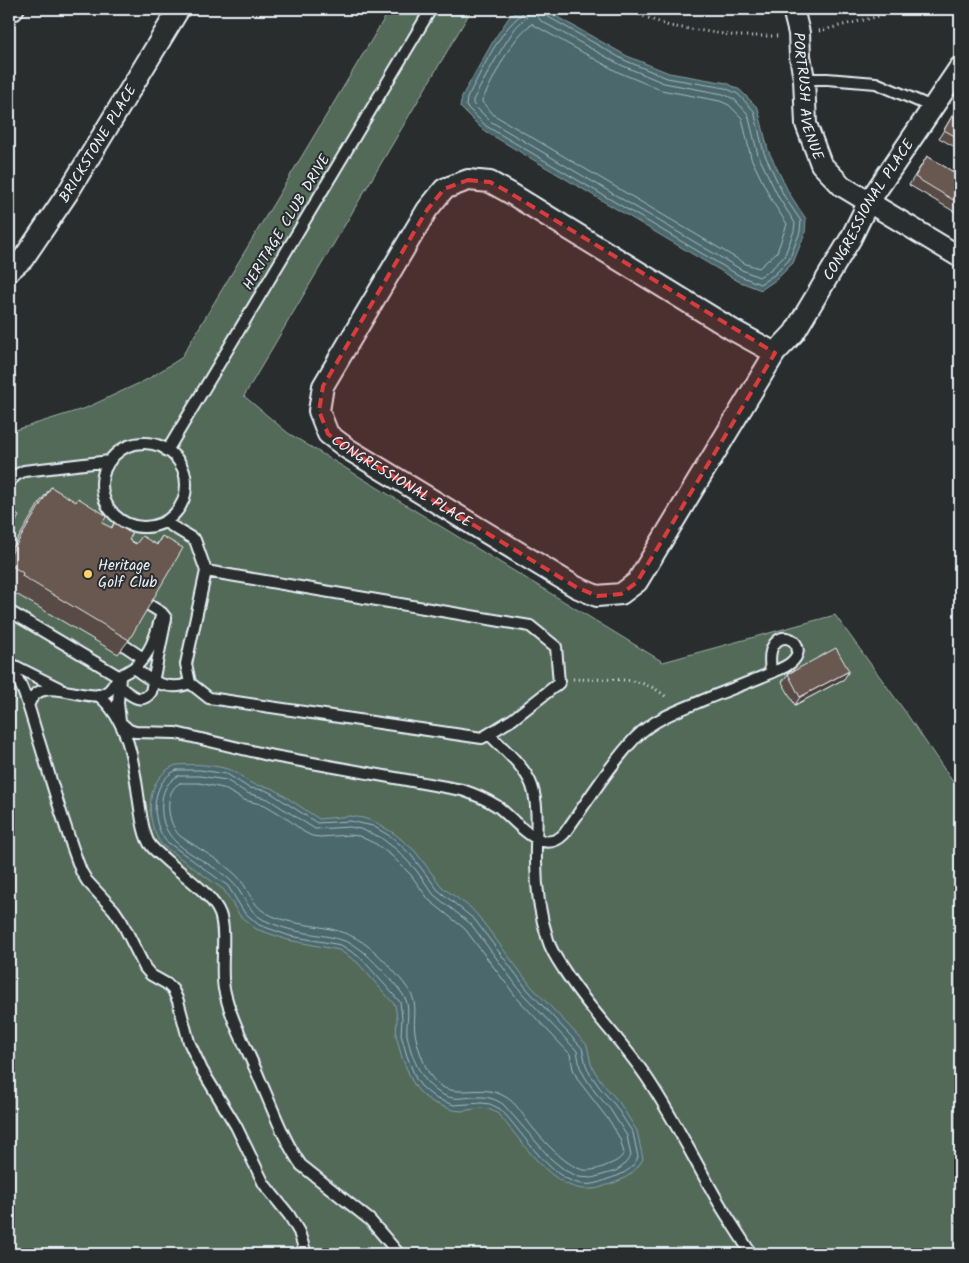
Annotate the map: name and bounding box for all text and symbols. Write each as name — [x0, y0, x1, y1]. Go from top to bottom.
street label: PORTRUSH AVENUE — [786, 32, 830, 165]
street label: BRICKSTONE PLACE — [53, 79, 144, 208]
street label: CONGRESSIONAL PLACE — [817, 134, 922, 286]
street label: HERITAGE CLUB DRIVE — [237, 149, 338, 295]
street label: CONGRESSIONAL PLACE — [325, 429, 477, 535]
place label: Heritage Golf Club — [98, 554, 157, 595]
marker: Heritage Golf Club — [82, 568, 94, 580]

